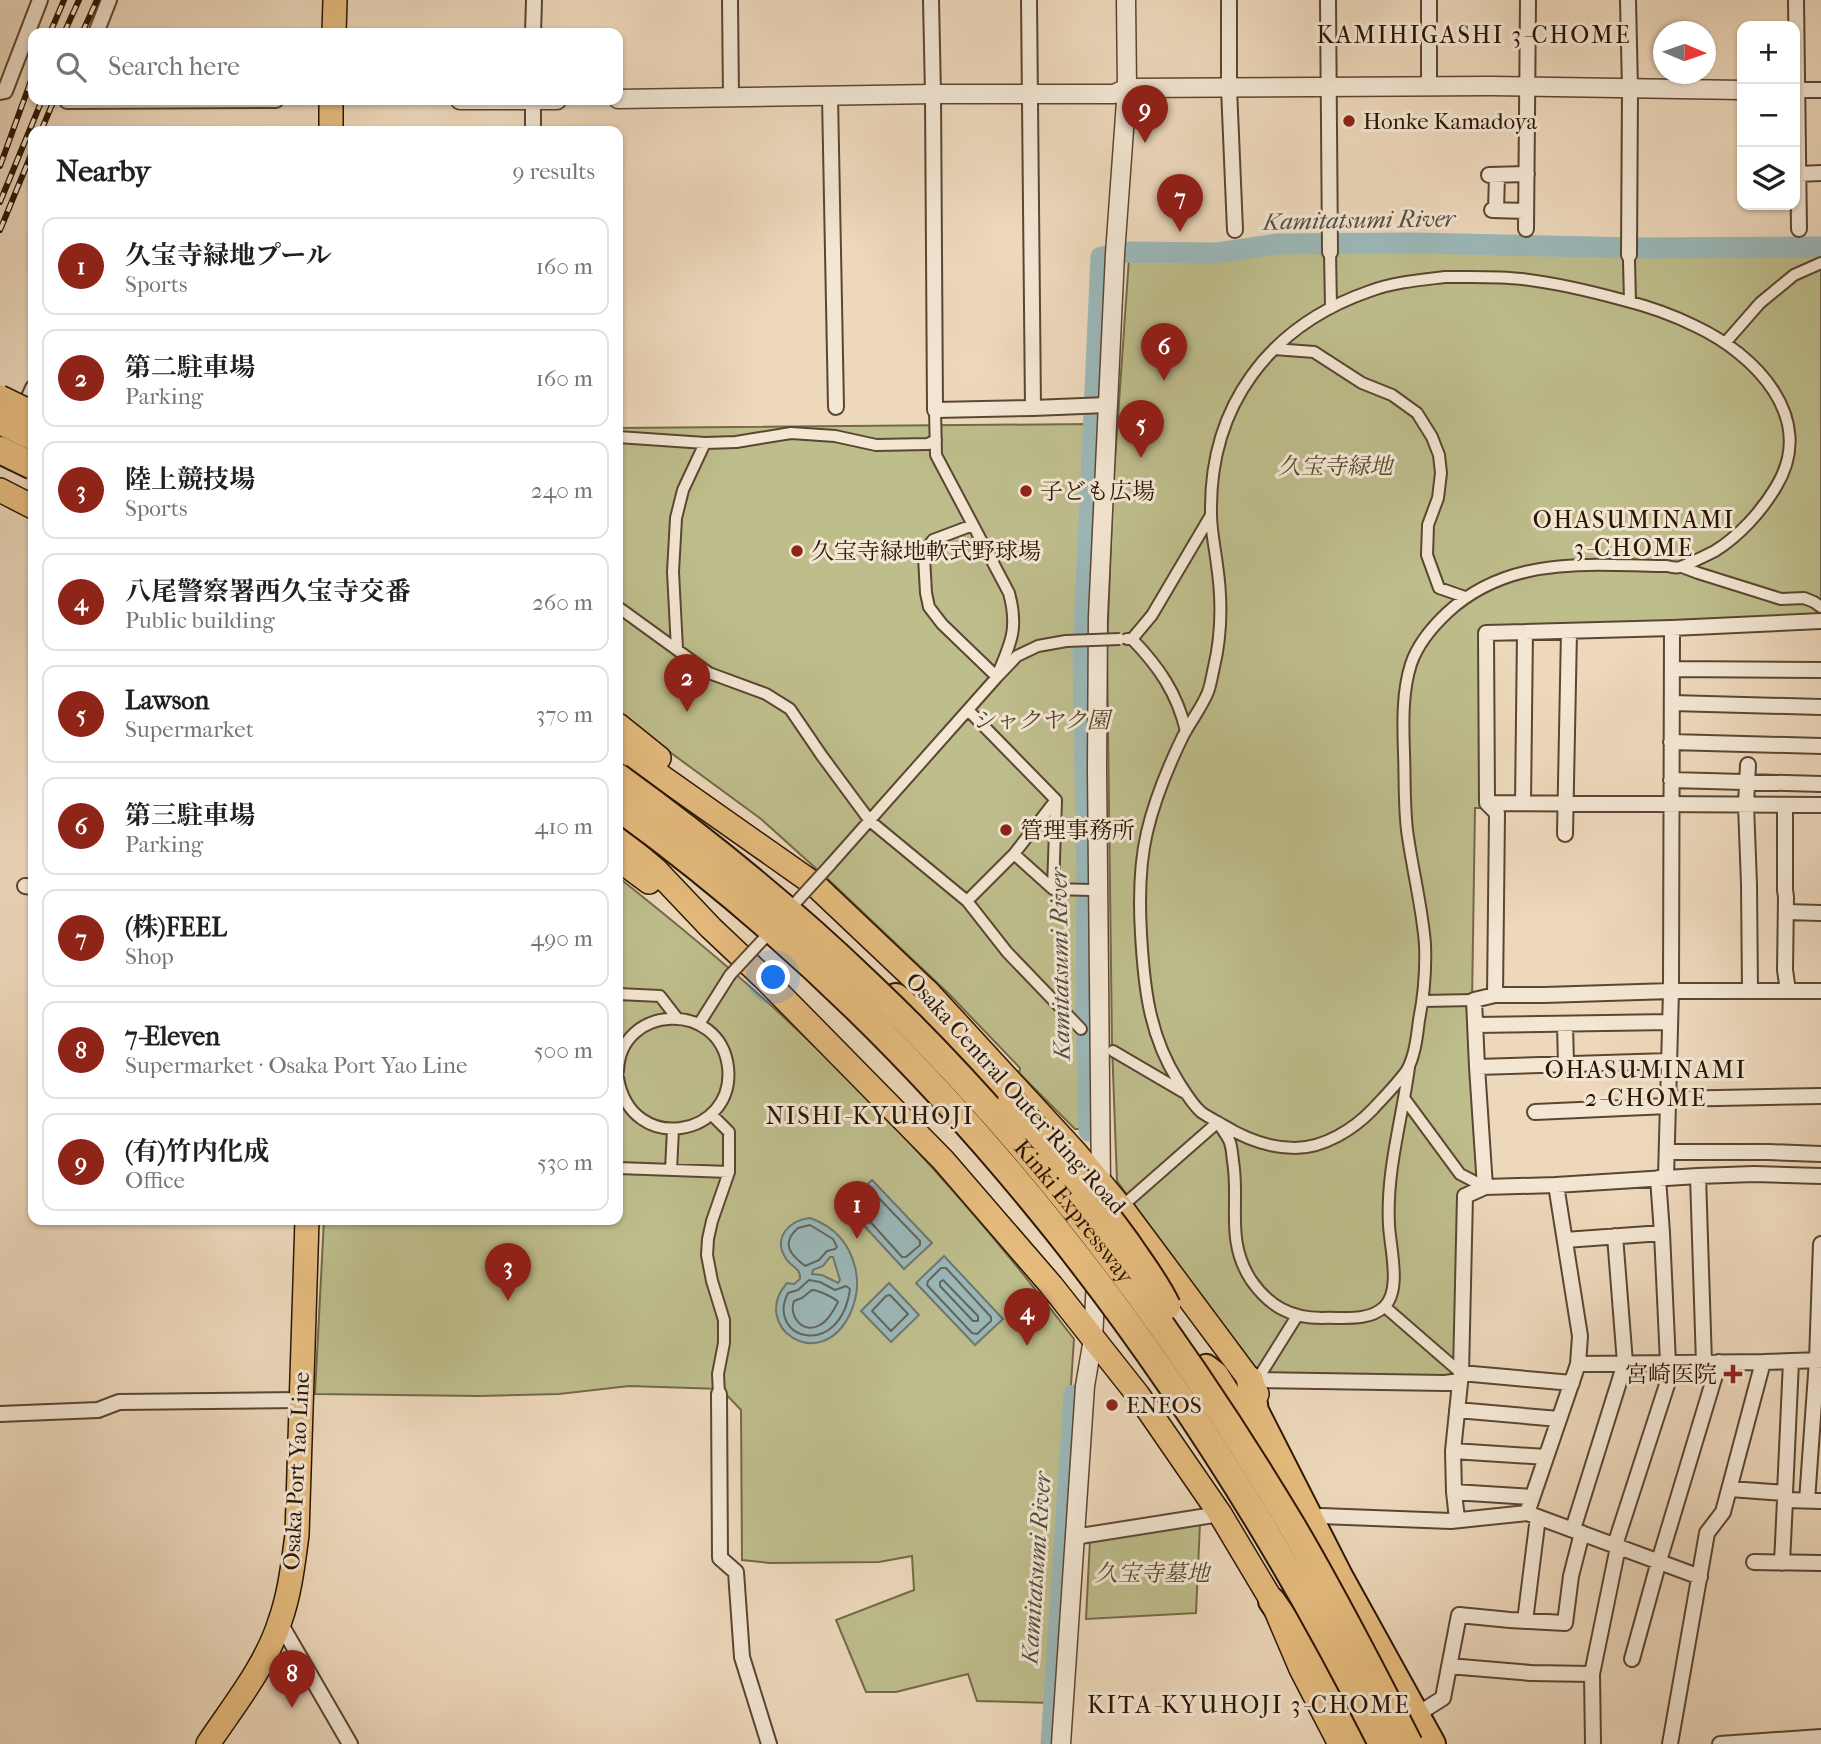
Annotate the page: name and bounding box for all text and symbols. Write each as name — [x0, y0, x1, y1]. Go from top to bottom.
district label: KAMIHIGASHI 3-CHOME — [1316, 21, 1632, 49]
north arrow — [1653, 21, 1716, 84]
map controls — [1737, 21, 1800, 210]
button: + — [1737, 21, 1800, 84]
search box — [28, 28, 623, 105]
icon: search — [52, 48, 90, 86]
text: Search here — [108, 51, 240, 82]
button: − — [1737, 84, 1800, 147]
pin: 9 — [1122, 85, 1168, 143]
place label: Honke Kamadoya — [1363, 108, 1537, 135]
marker: Honke Kamadoya — [1341, 113, 1357, 129]
button: layers — [1737, 147, 1800, 210]
text: Nearby — [56, 154, 151, 189]
text: 9 results — [513, 158, 595, 185]
pin: 7 — [1157, 174, 1203, 232]
water label: Kamitatsumi River — [1261, 204, 1458, 236]
text: 久宝寺緑地プール — [125, 240, 332, 271]
text: 1 — [77, 253, 85, 280]
text: 160 m — [536, 253, 593, 280]
text: Sports — [125, 271, 187, 298]
pin: 6 — [1141, 323, 1187, 381]
text: 第二駐車場 — [125, 352, 255, 383]
text: 2 — [75, 365, 87, 392]
text: 160 m — [536, 365, 593, 392]
text: Parking — [125, 383, 203, 410]
pin: 5 — [1118, 400, 1164, 458]
park label: 久宝寺緑地 — [1278, 453, 1396, 480]
text: 陸上競技場 — [125, 464, 255, 495]
text: 3 — [76, 477, 86, 504]
text: 240 m — [531, 477, 593, 504]
place label: 子ども広場 — [1040, 478, 1155, 505]
marker: 子ども広場 — [1018, 483, 1034, 499]
text: Sports — [125, 495, 187, 522]
district label: OHASUMINAMI 3-CHOME — [1533, 506, 1735, 562]
place label: 久宝寺緑地軟式野球場 — [811, 538, 1041, 565]
marker: 久宝寺緑地軟式野球場 — [789, 543, 805, 559]
text: 八尾警察署西久宝寺交番 — [125, 576, 411, 607]
text: 4 — [74, 589, 88, 616]
text: 260 m — [532, 589, 593, 616]
text: Public building — [125, 607, 275, 634]
pin: 2 — [664, 654, 710, 712]
text: Lawson — [125, 685, 209, 716]
text: 5 — [76, 701, 86, 728]
text: 370 m — [536, 701, 593, 728]
park label: シャクヤク園 — [972, 707, 1114, 734]
text: Supermarket — [125, 716, 254, 743]
text: 第三駐車場 — [125, 800, 255, 831]
text: 6 — [75, 813, 87, 840]
text: 410 m — [535, 813, 593, 840]
place label: 管理事務所 — [1020, 817, 1135, 844]
marker: 管理事務所 — [998, 822, 1014, 838]
text: Parking — [125, 831, 203, 858]
water label: Kamitatsumi River — [1044, 865, 1076, 1062]
text: (株)FEEL — [125, 912, 227, 943]
text: 7 — [75, 925, 87, 952]
text: 490 m — [531, 925, 593, 952]
text: Shop — [125, 943, 174, 970]
your location — [756, 960, 790, 994]
street label: Osaka Central Outer Ring Road — [900, 967, 1131, 1220]
text: 7-Eleven — [125, 1021, 220, 1052]
text: 8 — [75, 1037, 87, 1064]
text: 500 m — [534, 1037, 593, 1064]
text: Supermarket · Osaka Port Yao Line — [125, 1052, 467, 1079]
district label: OHASUMINAMI 2-CHOME — [1545, 1056, 1747, 1112]
district label: NISHI-KYUHOJI — [766, 1102, 974, 1130]
street label: Kinki Expressway — [1008, 1134, 1140, 1290]
text: (有)竹内化成 — [125, 1136, 269, 1167]
text: 9 — [75, 1149, 87, 1176]
text: 530 m — [537, 1149, 593, 1176]
text: Office — [125, 1167, 185, 1194]
pin: 1 — [834, 1181, 880, 1239]
pin: 3 — [485, 1243, 531, 1301]
pin: 4 — [1004, 1288, 1050, 1346]
place label: 宮崎医院 — [1625, 1361, 1717, 1388]
marker: 宮崎医院 — [1723, 1364, 1743, 1384]
street label: Osaka Port Yao Line — [278, 1371, 315, 1571]
place label: ENEOS — [1126, 1392, 1202, 1419]
marker: ENEOS — [1104, 1397, 1120, 1413]
water label: Kamitatsumi River — [1015, 1469, 1057, 1667]
park label: 久宝寺墓地 — [1095, 1560, 1213, 1587]
pin: 8 — [269, 1650, 315, 1708]
district label: KITA-KYUHOJI 3-CHOME — [1087, 1691, 1411, 1719]

